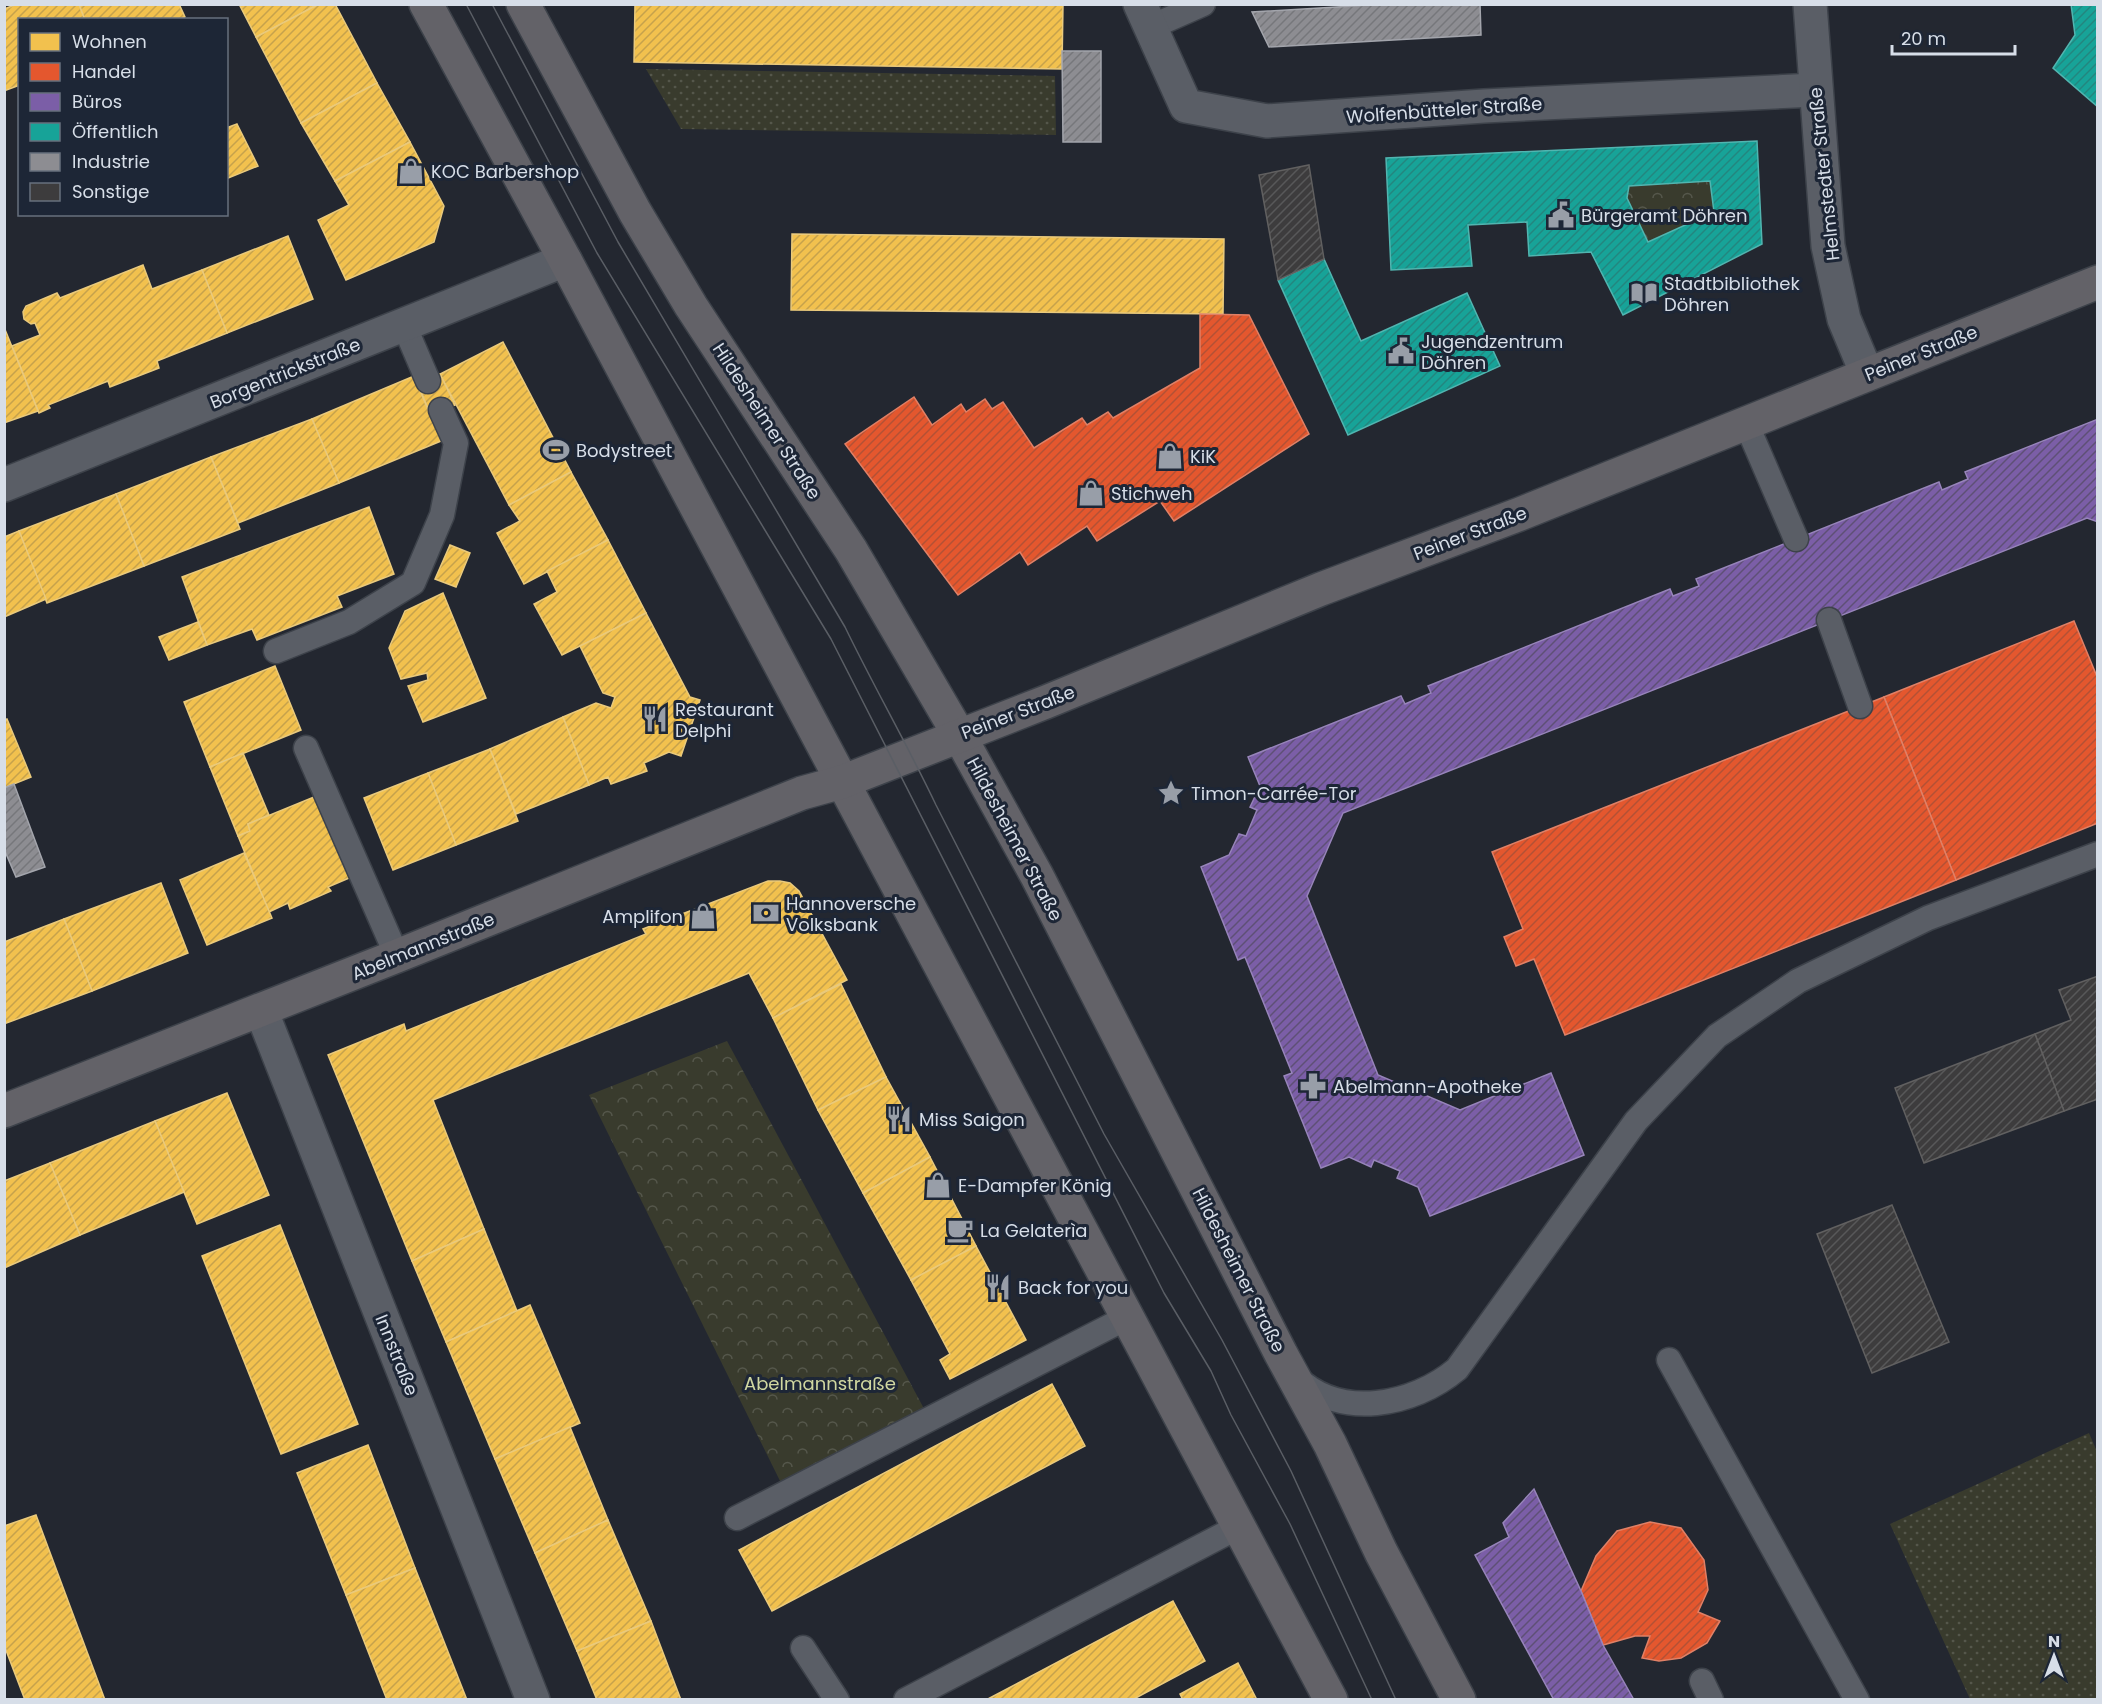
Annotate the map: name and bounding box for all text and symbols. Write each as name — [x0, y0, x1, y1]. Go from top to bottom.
legend — [18, 18, 228, 216]
scale bar — [1892, 18, 2015, 56]
text: 20 m — [1901, 26, 1946, 51]
text: Wohnen — [72, 29, 147, 54]
text: Handel — [72, 59, 136, 84]
street label: Helmstedter Straße — [1802, 86, 1846, 262]
text: Büros — [72, 89, 122, 114]
street label: Wolfenbütteler Straße — [1345, 91, 1543, 129]
text: Öffentlich — [72, 119, 159, 144]
text: Industrie — [72, 149, 150, 174]
shop icon: KOC Barbershop — [396, 156, 426, 186]
place label: KOC Barbershop — [431, 159, 579, 184]
text: Sonstige — [72, 179, 149, 204]
public building icon: Bürgeramt Döhren — [1546, 200, 1576, 230]
place label: Bürgeramt Döhren — [1581, 203, 1748, 228]
place label: Stadtbibliothek Döhren — [1664, 271, 1800, 317]
library icon: Stadtbibliothek Döhren — [1629, 278, 1659, 308]
street label: Peiner Straße — [1861, 319, 1981, 387]
place label: Jugendzentrum Döhren — [1421, 329, 1563, 375]
street label: Borgentrickstraße — [206, 331, 364, 415]
public building icon: Jugendzentrum Döhren — [1386, 336, 1416, 366]
street label: Hildesheimer Straße — [707, 338, 827, 504]
sports icon: Bodystreet — [541, 435, 571, 465]
place label: Bodystreet — [576, 438, 672, 463]
shop icon: KiK — [1155, 441, 1185, 471]
place label: KiK — [1190, 444, 1216, 469]
shop icon: Stichweh — [1076, 478, 1106, 508]
place label: Stichweh — [1111, 481, 1192, 506]
street label: Peiner Straße — [1410, 500, 1530, 566]
street label: Peiner Straße — [958, 679, 1078, 745]
place label: Restaurant Delphi — [675, 697, 774, 743]
restaurant icon: Restaurant Delphi — [640, 704, 670, 734]
street label: Hildesheimer Straße — [961, 753, 1069, 925]
place icon: Timon-Carrée-Tor — [1156, 778, 1186, 808]
place label: Timon-Carrée-Tor — [1191, 781, 1357, 806]
place label: Hannoversche Volksbank — [786, 891, 916, 937]
bank icon: Hannoversche Volksbank — [751, 898, 781, 928]
shop icon: Amplifon — [688, 901, 718, 931]
place label: Amplifon — [602, 904, 683, 929]
street label: Abelmannstraße — [348, 906, 498, 986]
pharmacy icon: Abelmann-Apotheke — [1298, 1071, 1328, 1101]
place label: Abelmann-Apotheke — [1333, 1074, 1522, 1099]
restaurant icon: Miss Saigon — [884, 1104, 914, 1134]
place label: Miss Saigon — [919, 1107, 1025, 1132]
shop icon: E-Dampfer König — [923, 1170, 953, 1200]
place label: E-Dampfer König — [958, 1173, 1112, 1198]
street label: Hildesheimer Straße — [1187, 1183, 1291, 1357]
cafe icon: La Gelaterìa — [945, 1215, 975, 1245]
place label: La Gelaterìa — [980, 1218, 1088, 1243]
restaurant icon: Back for you — [983, 1272, 1013, 1302]
place label: Back for you — [1018, 1275, 1128, 1300]
street label: Innstraße — [369, 1311, 425, 1399]
park label: Abelmannstraße — [744, 1371, 896, 1396]
north arrow — [2024, 1626, 2084, 1686]
text: N — [2048, 1630, 2060, 1653]

